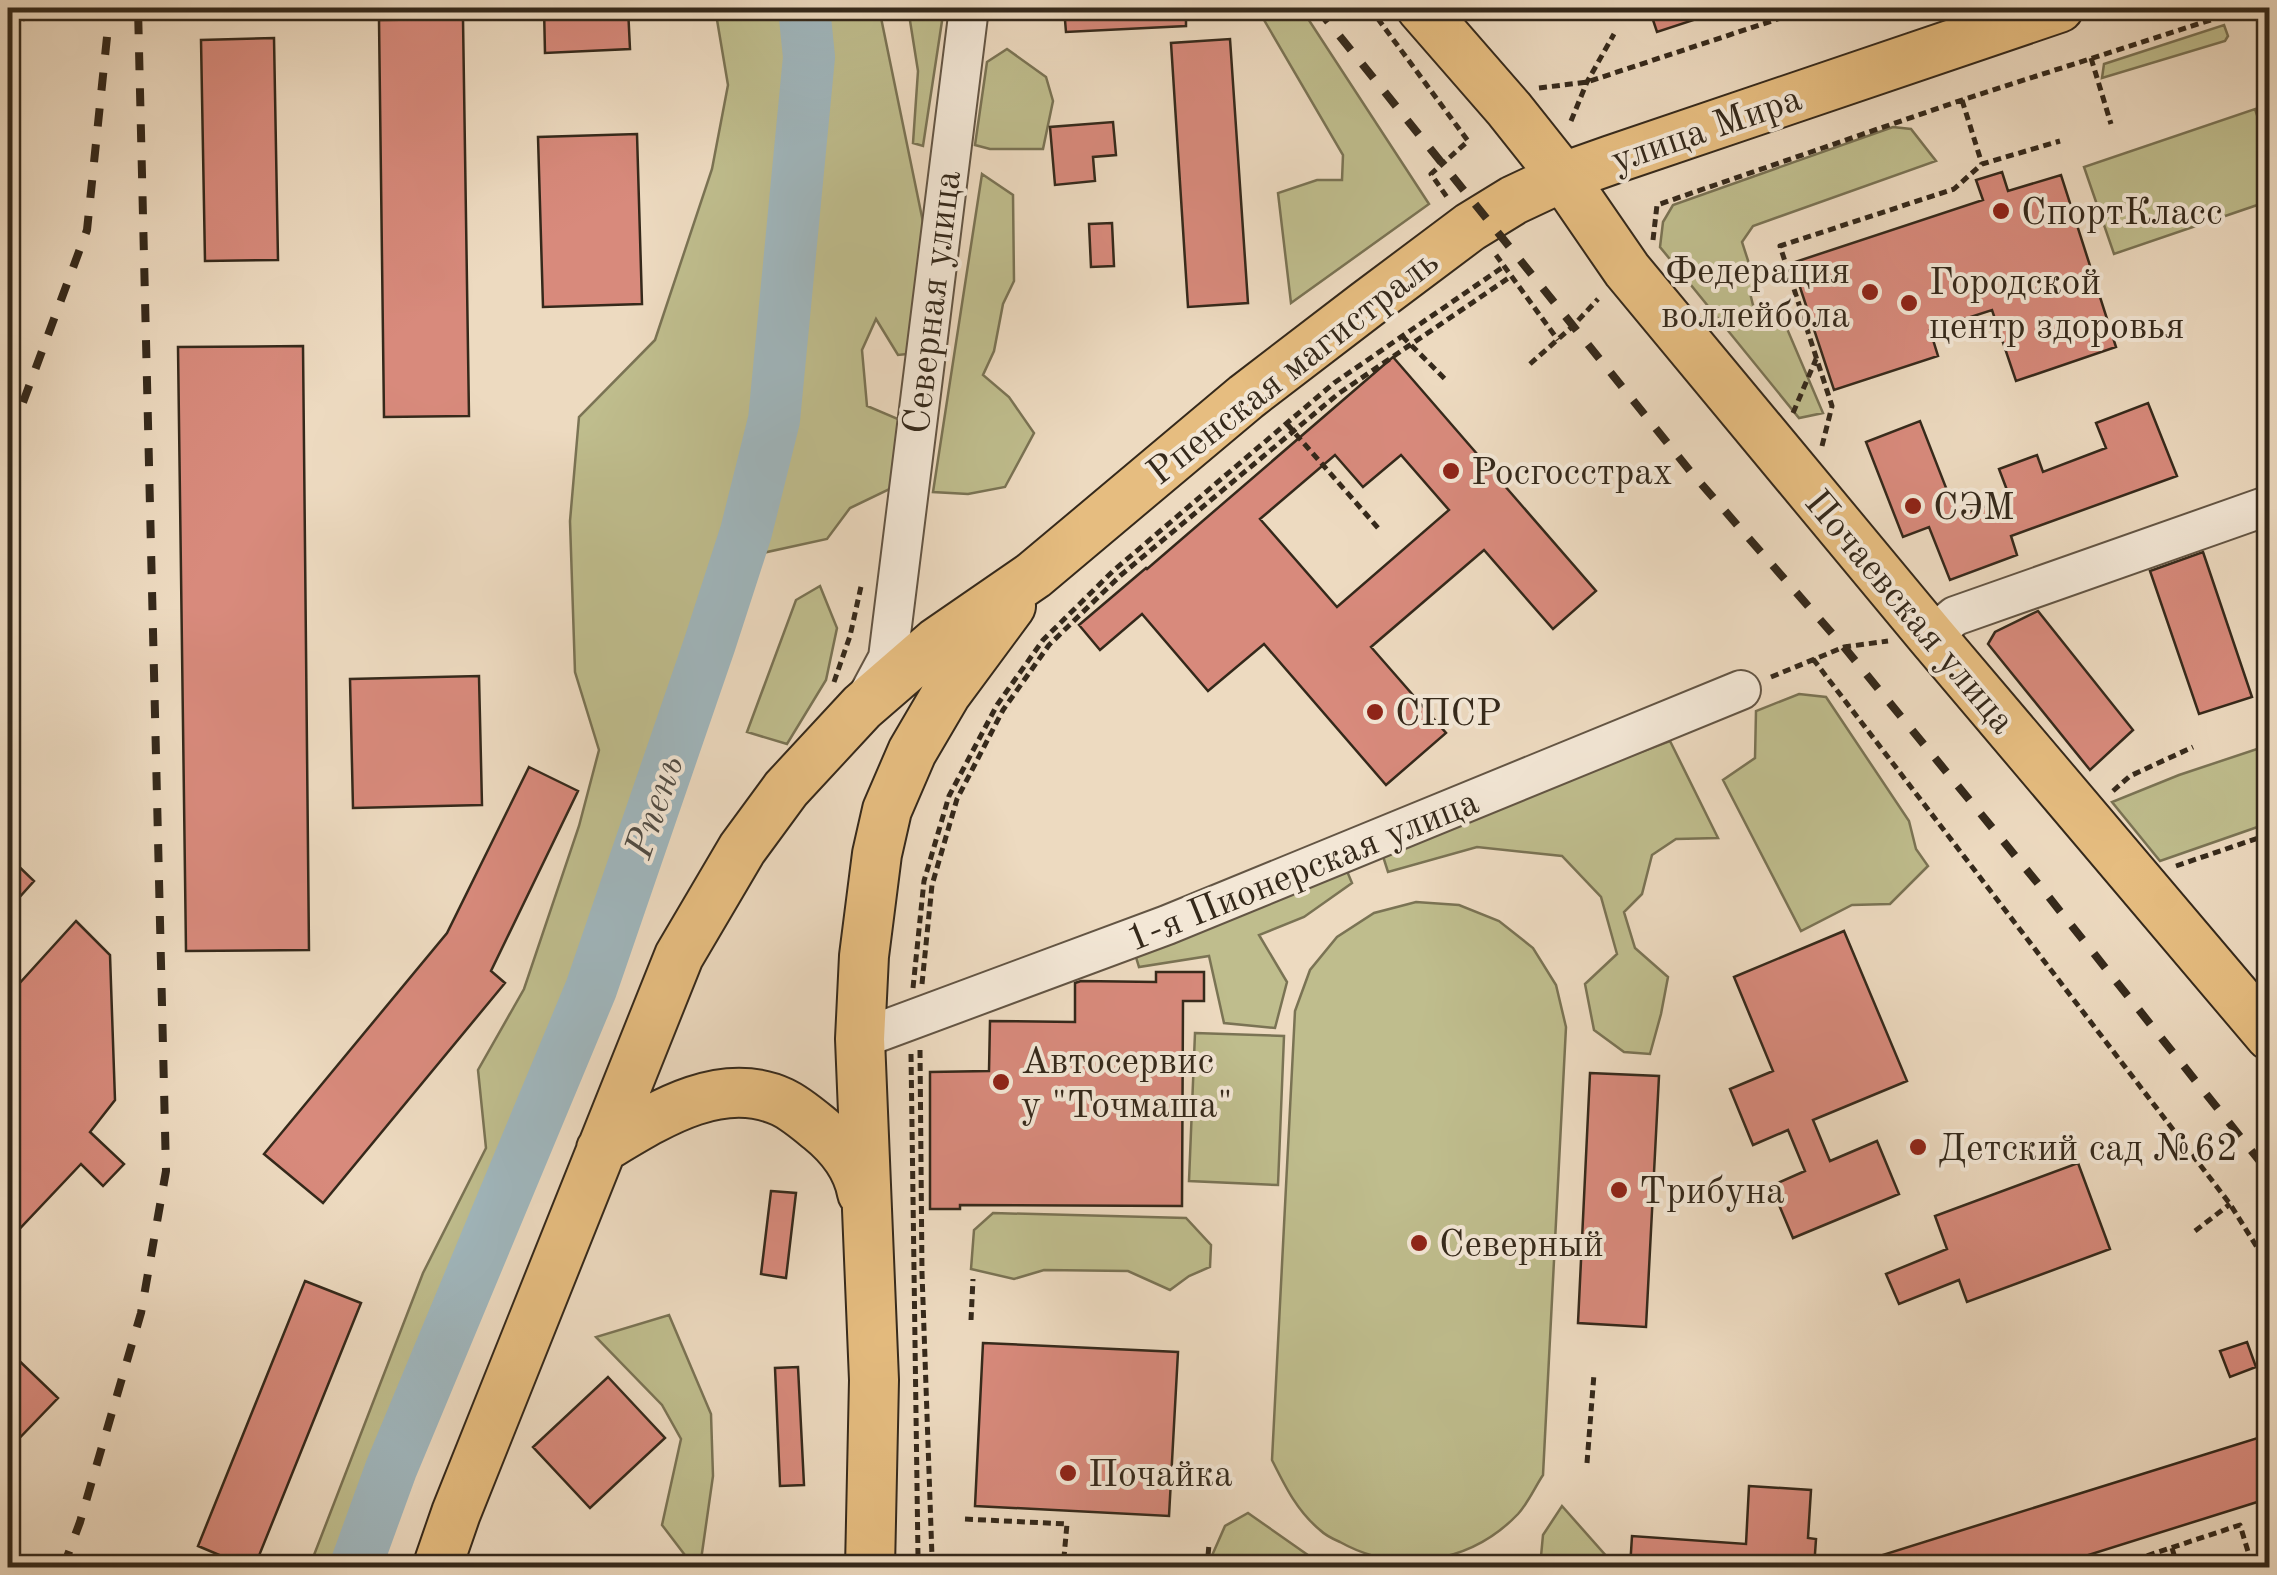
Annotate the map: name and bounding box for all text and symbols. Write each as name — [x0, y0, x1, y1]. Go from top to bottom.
street label: улица Мира — [1607, 80, 1807, 181]
street label: Северная улица — [899, 168, 969, 436]
place label: СпортКласс — [2021, 195, 2222, 233]
marker: СпортКласс — [1990, 200, 2012, 222]
street label: Рпенская магистраль — [1141, 243, 1446, 493]
place label: Федерация воллейбола — [1661, 254, 1850, 336]
place label: Городской центр здоровья — [1929, 265, 2185, 347]
marker: Федерация воллейбола — [1859, 281, 1881, 303]
marker: Городской центр здоровья — [1898, 292, 1920, 314]
place label: Росгосстрах — [1471, 455, 1673, 493]
marker: Росгосстрах — [1440, 460, 1462, 482]
street label: Почаевская улица — [1796, 484, 2021, 742]
place label: СЭМ — [1933, 490, 2015, 528]
marker: СЭМ — [1902, 495, 1924, 517]
place label: СПСР — [1395, 696, 1502, 734]
marker: СПСР — [1364, 701, 1386, 723]
water label: Рпень — [620, 750, 693, 865]
street label: 1-я Пионерская улица — [1122, 784, 1485, 960]
place label: Автосервис у "Точмаша" — [1021, 1044, 1233, 1126]
marker: Автосервис у "Точмаша" — [990, 1071, 1012, 1093]
place label: Детский сад №62 — [1938, 1131, 2238, 1169]
marker: Детский сад №62 — [1907, 1136, 1929, 1158]
place label: Трибуна — [1639, 1174, 1785, 1212]
marker: Трибуна — [1608, 1179, 1630, 1201]
place label: Северный — [1439, 1227, 1604, 1265]
marker: Северный — [1408, 1232, 1430, 1254]
place label: Почайка — [1088, 1457, 1233, 1495]
marker: Почайка — [1057, 1462, 1079, 1484]

